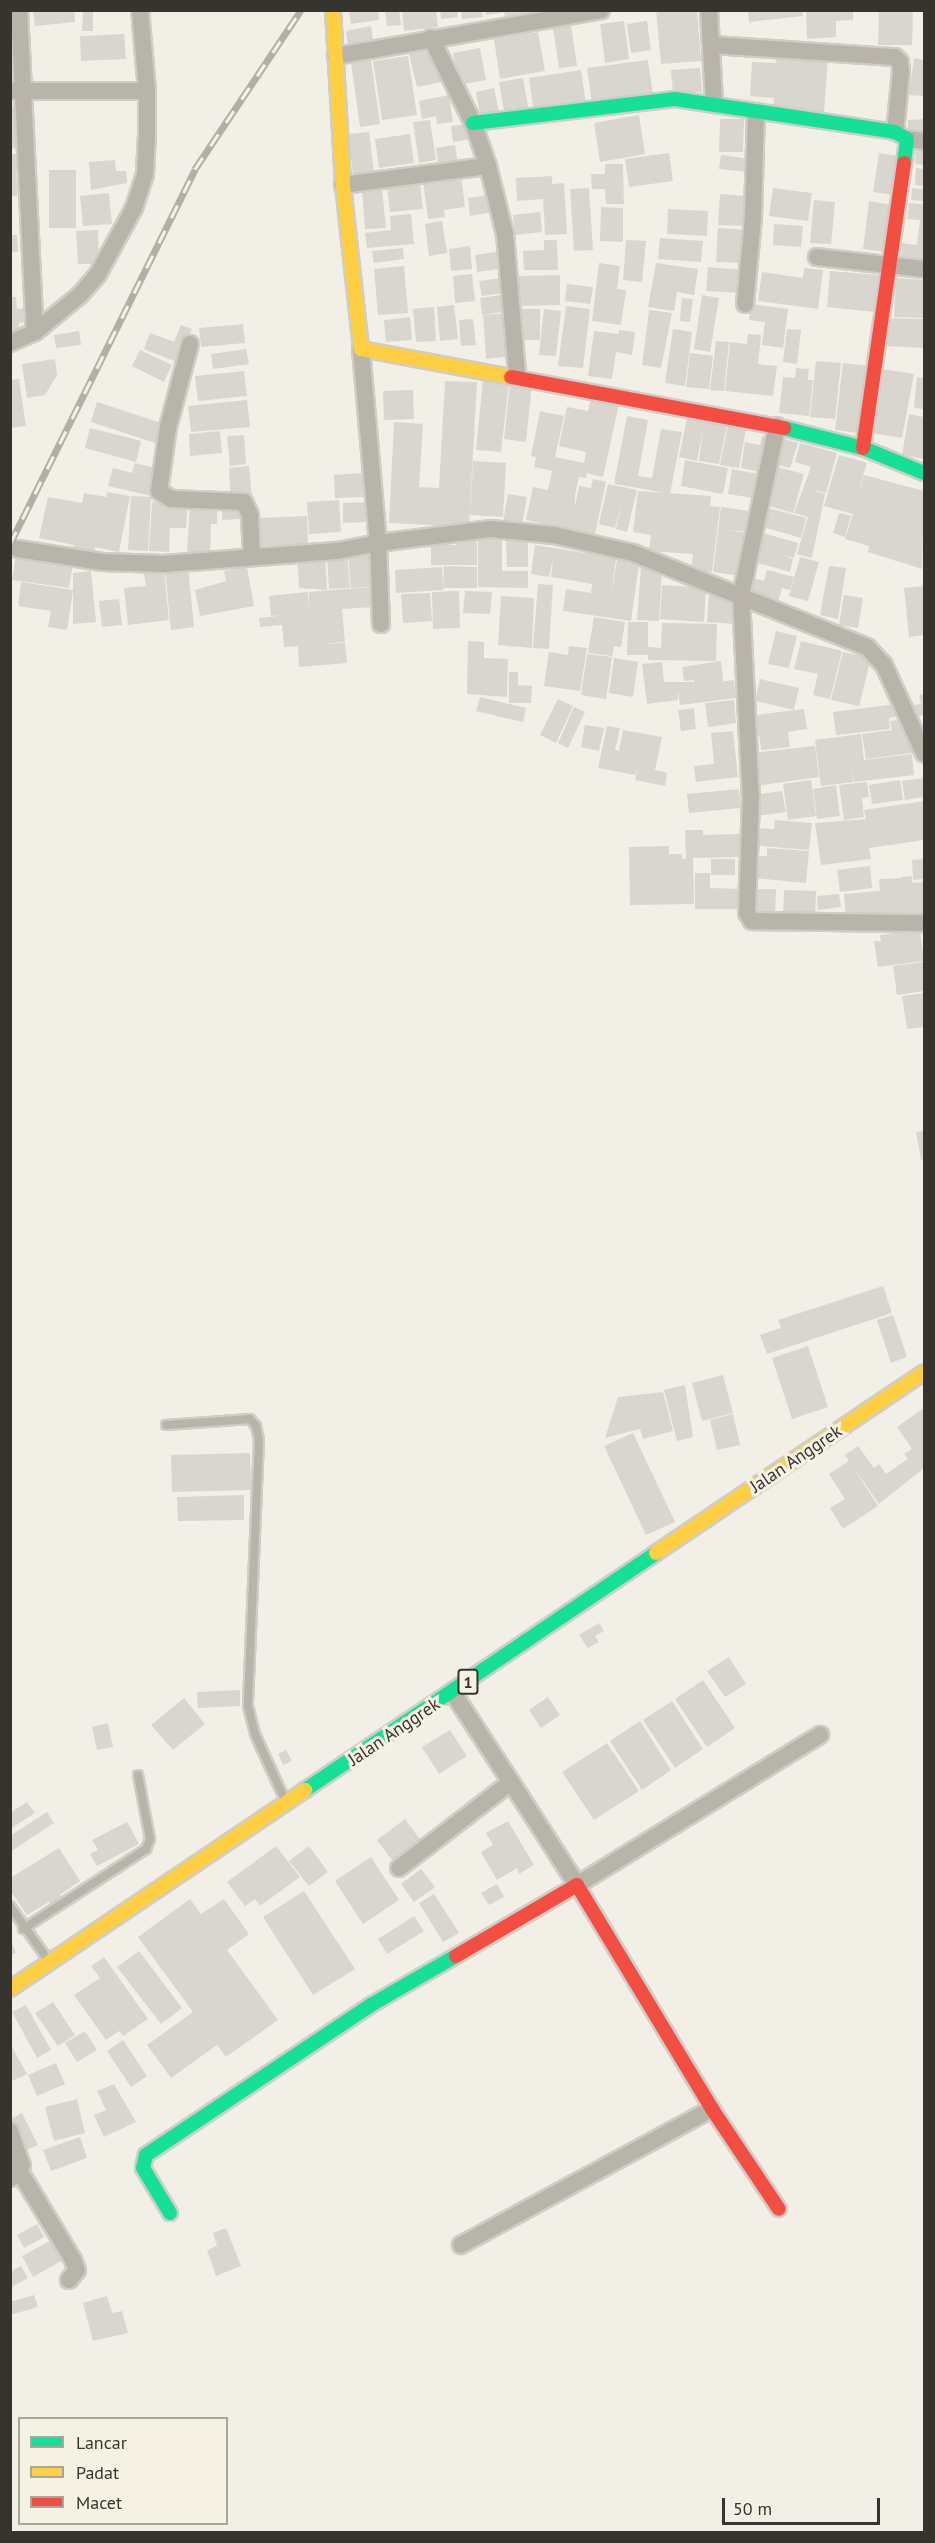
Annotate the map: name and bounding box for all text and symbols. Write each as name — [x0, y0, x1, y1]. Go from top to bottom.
street label: Jalan Anggrek — [746, 1420, 846, 1498]
road number: 1 — [456, 1669, 480, 1695]
street label: Jalan Anggrek — [344, 1693, 444, 1771]
legend — [18, 2417, 228, 2525]
text: Lancar — [76, 2431, 127, 2454]
text: Padat — [76, 2461, 119, 2484]
scale bar — [725, 2486, 882, 2524]
text: Macet — [76, 2491, 122, 2514]
text: 50 m — [733, 2497, 772, 2520]

